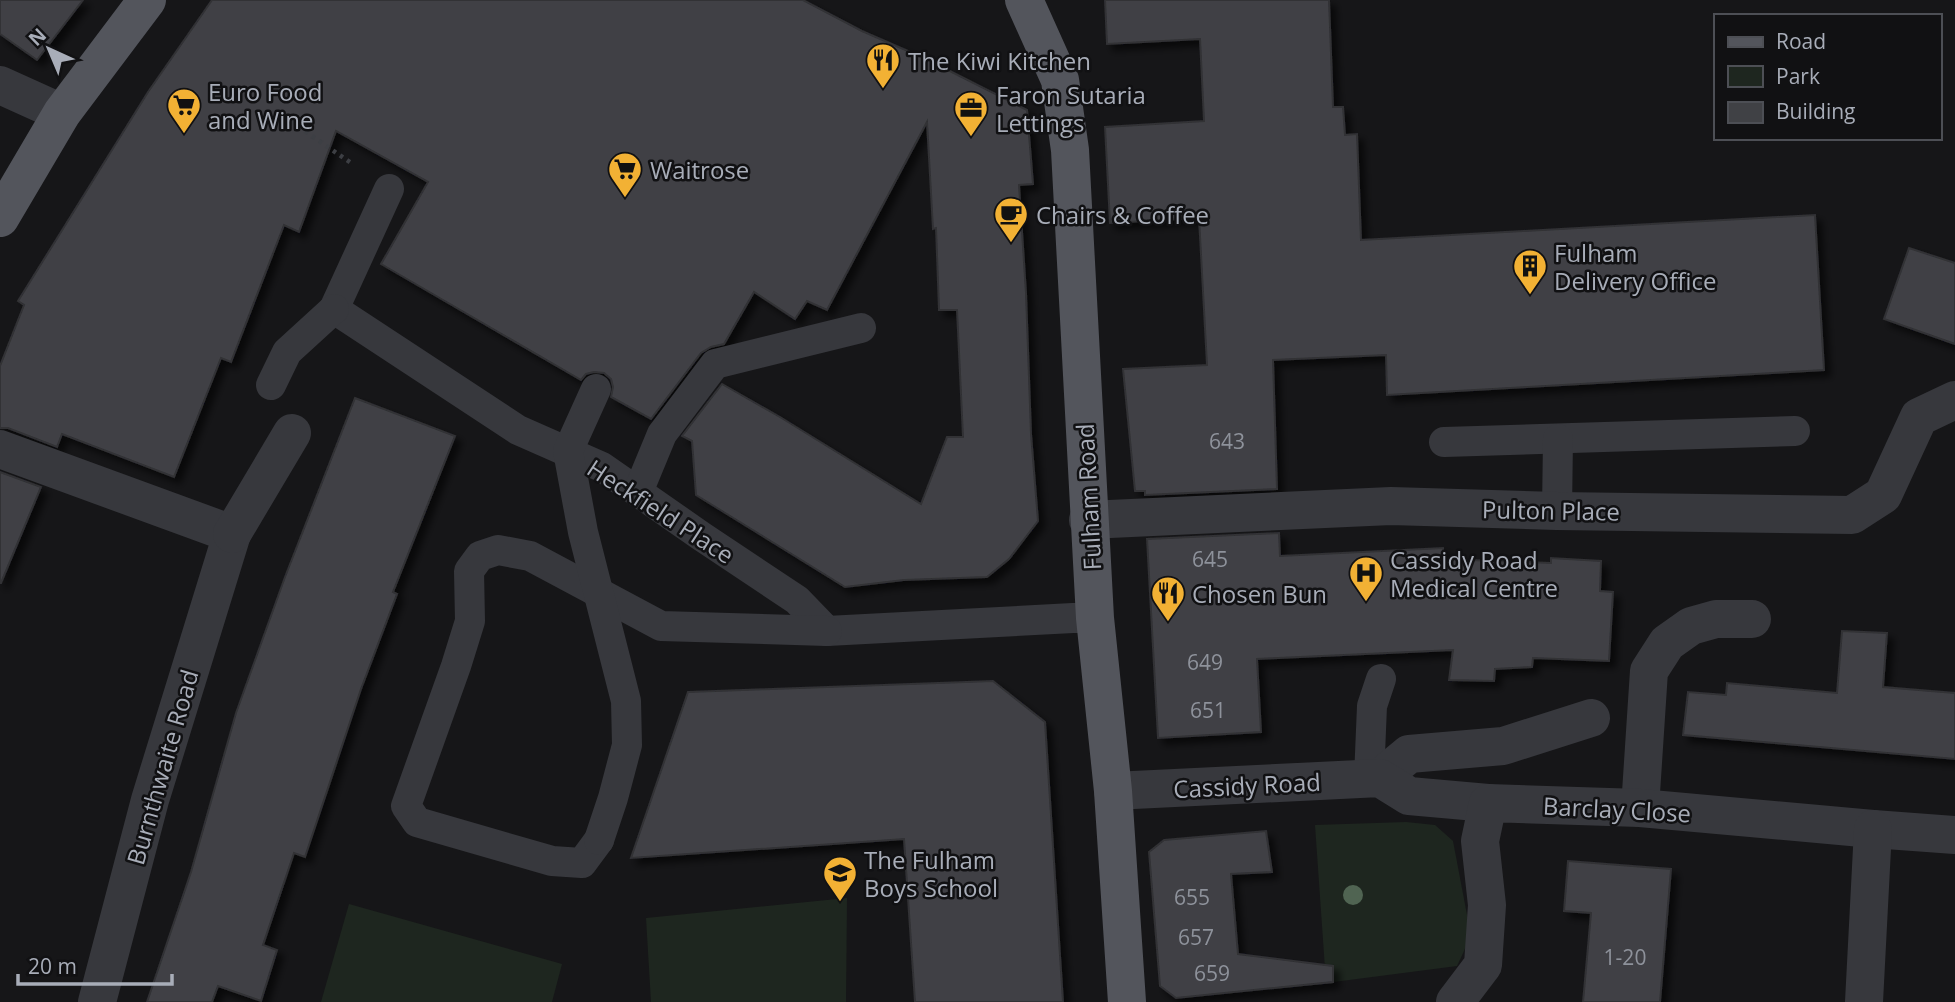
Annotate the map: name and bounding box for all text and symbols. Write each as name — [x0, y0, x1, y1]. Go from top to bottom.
north arrow — [14, 14, 84, 84]
legend — [1714, 14, 1941, 140]
text: N — [23, 22, 52, 51]
text: Road — [1776, 27, 1826, 55]
restaurant icon: The Kiwi Kitchen — [864, 41, 902, 90]
place label: The Kiwi Kitchen — [908, 44, 1091, 77]
text: Park — [1776, 62, 1820, 90]
place label: Euro Food and Wine — [208, 75, 322, 136]
place label: Faron Sutaria Lettings — [996, 78, 1146, 139]
supermarket icon: Euro Food and Wine — [165, 86, 203, 135]
office icon: Faron Sutaria Lettings — [952, 89, 990, 138]
text: Building — [1776, 97, 1855, 125]
supermarket icon: Waitrose — [606, 150, 644, 199]
place label: Waitrose — [650, 153, 749, 186]
cafe icon: Chairs & Coffee — [992, 195, 1030, 244]
place label: Chairs & Coffee — [1036, 198, 1209, 231]
place label: Fulham Delivery Office — [1554, 236, 1716, 297]
building icon: Fulham Delivery Office — [1511, 247, 1549, 296]
street label: Fulham Road — [1068, 423, 1108, 571]
house number: 643 — [1209, 427, 1245, 455]
street label: Heckfield Place — [581, 451, 741, 571]
street label: Pulton Place — [1482, 492, 1620, 528]
place label: Cassidy Road Medical Centre — [1390, 543, 1558, 604]
house number: 645 — [1192, 545, 1228, 573]
hospital icon: Cassidy Road Medical Centre — [1347, 554, 1385, 603]
restaurant icon: Chosen Bun — [1149, 574, 1187, 623]
place label: Chosen Bun — [1192, 577, 1327, 610]
house number: 649 — [1187, 648, 1223, 676]
street label: Burnthwaite Road — [118, 666, 206, 868]
house number: 651 — [1190, 696, 1226, 724]
street label: Cassidy Road — [1172, 765, 1322, 805]
street label: Barclay Close — [1542, 789, 1692, 829]
place label: The Fulham Boys School — [864, 843, 998, 904]
school or university icon: The Fulham Boys School — [821, 854, 859, 903]
house number: 655 — [1174, 883, 1210, 911]
house number: 657 — [1178, 923, 1214, 951]
scale bar — [18, 942, 172, 986]
house number: 1-20 — [1604, 943, 1646, 971]
text: 20 m — [28, 952, 77, 980]
house number: 659 — [1194, 959, 1230, 987]

